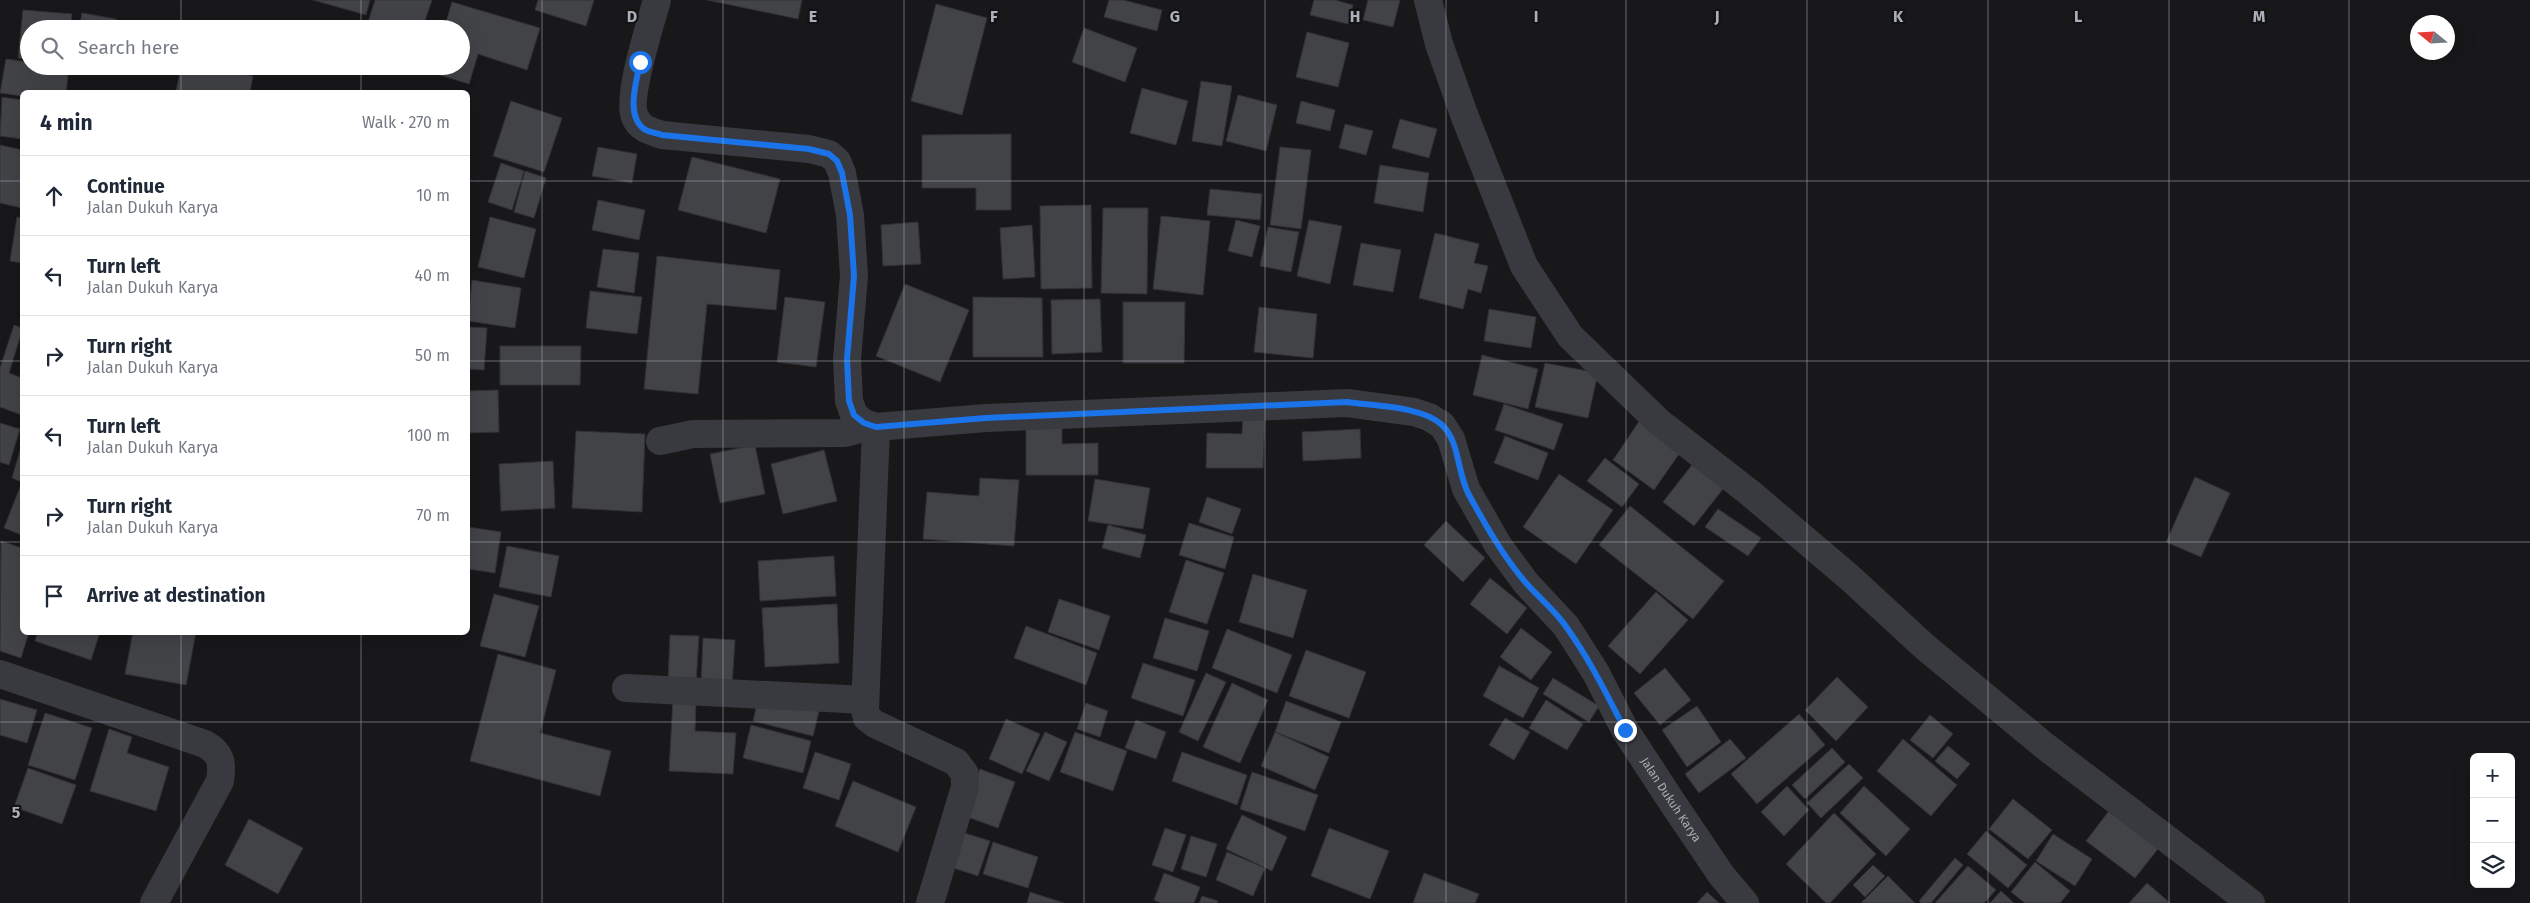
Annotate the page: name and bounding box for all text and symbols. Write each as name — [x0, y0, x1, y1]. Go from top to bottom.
text: D — [627, 7, 637, 26]
text: E — [809, 7, 817, 26]
text: F — [990, 7, 998, 26]
text: G — [1170, 7, 1180, 26]
text: H — [1350, 7, 1360, 26]
text: I — [1534, 7, 1538, 26]
text: J — [1713, 7, 1720, 26]
text: K — [1893, 7, 1904, 26]
text: L — [2074, 7, 2082, 26]
text: M — [2253, 7, 2266, 26]
north arrow — [2410, 15, 2455, 60]
search box — [20, 20, 470, 75]
icon: search — [38, 34, 66, 62]
text: Search here — [78, 36, 179, 59]
route start — [629, 51, 652, 74]
text: 4 min — [40, 110, 93, 136]
text: Walk · 270 m — [362, 113, 450, 132]
text: Continue — [87, 175, 165, 198]
icon: ahead — [40, 182, 68, 210]
text: 10 m — [416, 186, 450, 205]
text: Jalan Dukuh Karya — [87, 198, 219, 217]
text: Turn left — [87, 255, 161, 278]
icon: left — [40, 262, 68, 290]
text: 40 m — [415, 266, 450, 285]
text: Jalan Dukuh Karya — [87, 278, 219, 297]
text: Turn right — [87, 335, 172, 358]
icon: right — [40, 342, 68, 370]
text: 50 m — [415, 346, 450, 365]
text: Jalan Dukuh Karya — [87, 358, 219, 377]
text: Turn left — [87, 415, 161, 438]
icon: left — [40, 422, 68, 450]
text: 100 m — [407, 426, 450, 445]
text: Jalan Dukuh Karya — [87, 438, 219, 457]
text: Turn right — [87, 495, 172, 518]
icon: right — [40, 502, 68, 530]
text: 70 m — [416, 506, 450, 525]
text: Jalan Dukuh Karya — [87, 518, 219, 537]
icon: arrive — [40, 582, 68, 610]
text: Arrive at destination — [87, 584, 266, 607]
route end — [1614, 719, 1637, 742]
map controls — [2470, 753, 2515, 888]
button: + — [2470, 753, 2515, 798]
street label: Jalan Dukuh Karya — [1638, 755, 1704, 845]
button: − — [2470, 798, 2515, 843]
text: 5 — [12, 803, 21, 822]
button: layers — [2470, 843, 2515, 888]

